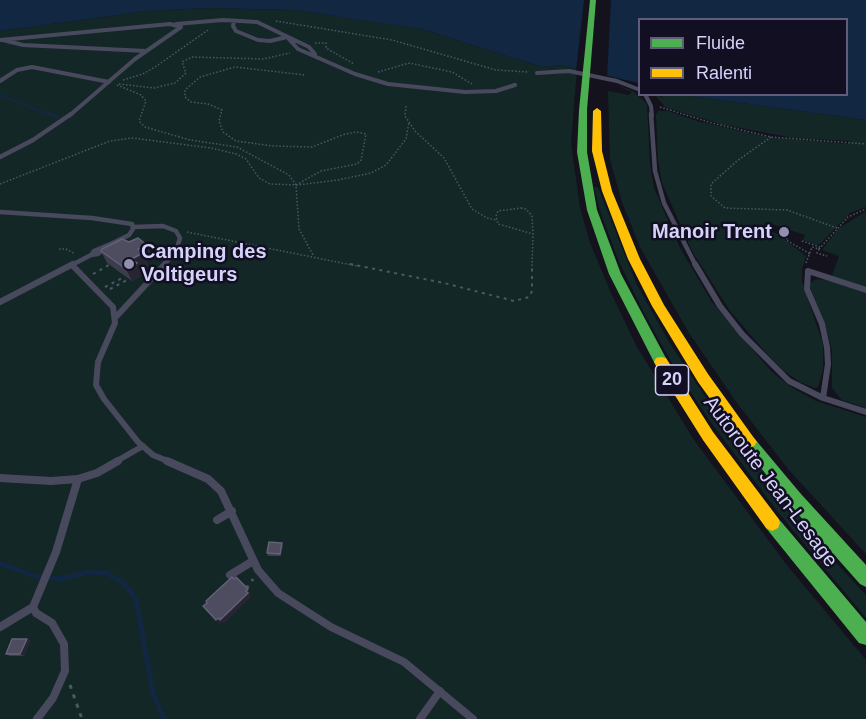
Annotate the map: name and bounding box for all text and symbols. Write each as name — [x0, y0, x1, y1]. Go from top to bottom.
legend — [638, 18, 848, 96]
text: Fluide — [696, 33, 745, 53]
text: Ralenti — [696, 63, 752, 83]
place label: Manoir Trent — [652, 220, 772, 244]
marker: Manoir Trent — [777, 225, 791, 239]
place label: Camping des Voltigeurs — [141, 240, 267, 287]
marker: Camping des Voltigeurs — [122, 257, 136, 271]
road number: 20 — [656, 365, 688, 395]
street label: Autoroute Jean-Lesage — [698, 392, 842, 572]

